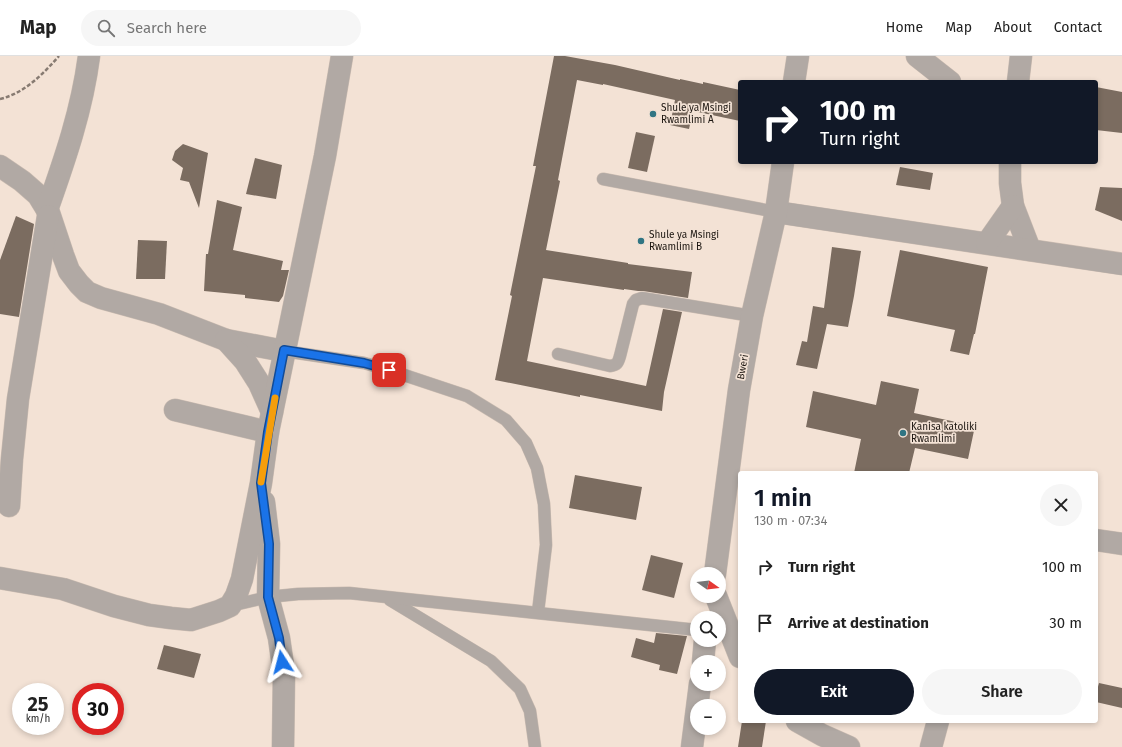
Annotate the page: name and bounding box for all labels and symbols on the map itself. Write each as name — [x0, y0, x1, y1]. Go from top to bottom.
place label: Shule ya Msingi Rwamlimi A — [661, 102, 731, 126]
marker: Shule ya Msingi Rwamlimi A — [648, 109, 658, 119]
place label: Shule ya Msingi Rwamlimi B — [649, 229, 719, 253]
marker: Shule ya Msingi Rwamlimi B — [636, 236, 646, 246]
pin — [372, 353, 406, 387]
street label: Bweri — [735, 353, 751, 381]
place label: Kanisa katoliki Rwamlimi — [911, 421, 977, 445]
marker: Kanisa katoliki Rwamlimi — [898, 428, 908, 438]
north arrow — [690, 567, 726, 603]
position arrow — [261, 641, 303, 683]
speed limit sign: 30 — [72, 683, 124, 735]

